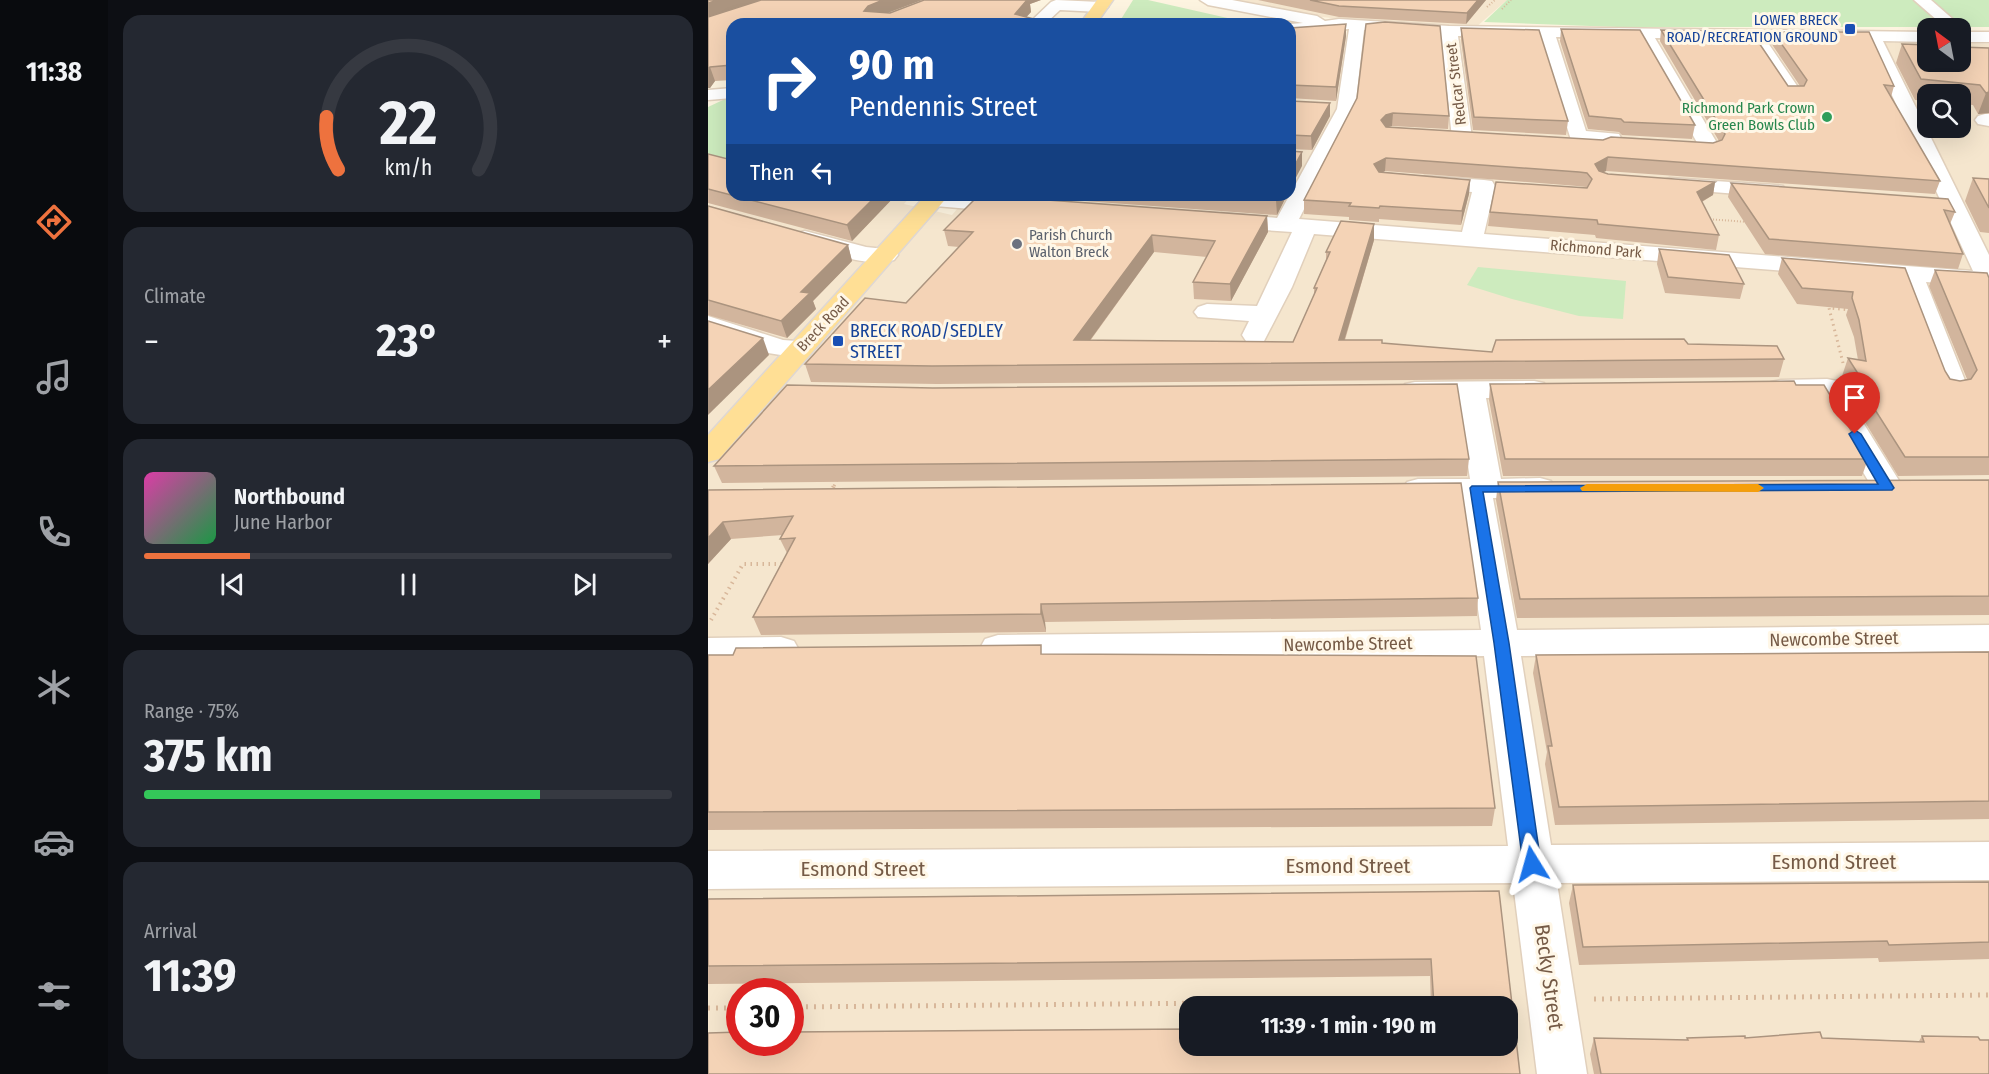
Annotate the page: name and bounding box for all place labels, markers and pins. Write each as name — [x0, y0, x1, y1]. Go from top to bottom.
place label: LOWER BRECK ROAD/RECREATION GROUND — [1666, 11, 1838, 46]
marker: LOWER BRECK ROAD/RECREATION GROUND — [1843, 22, 1857, 36]
place label: Richmond Park Crown Green Bowls Club — [1682, 99, 1815, 134]
marker: Richmond Park Crown Green Bowls Club — [1820, 110, 1834, 124]
place label: Parish Church Walton Breck — [1029, 226, 1113, 261]
marker: Parish Church Walton Breck — [1010, 237, 1024, 251]
place label: BRECK ROAD/SEDLEY STREET — [850, 320, 1003, 363]
marker: BRECK ROAD/SEDLEY STREET — [831, 334, 845, 348]
pin — [1829, 372, 1880, 434]

